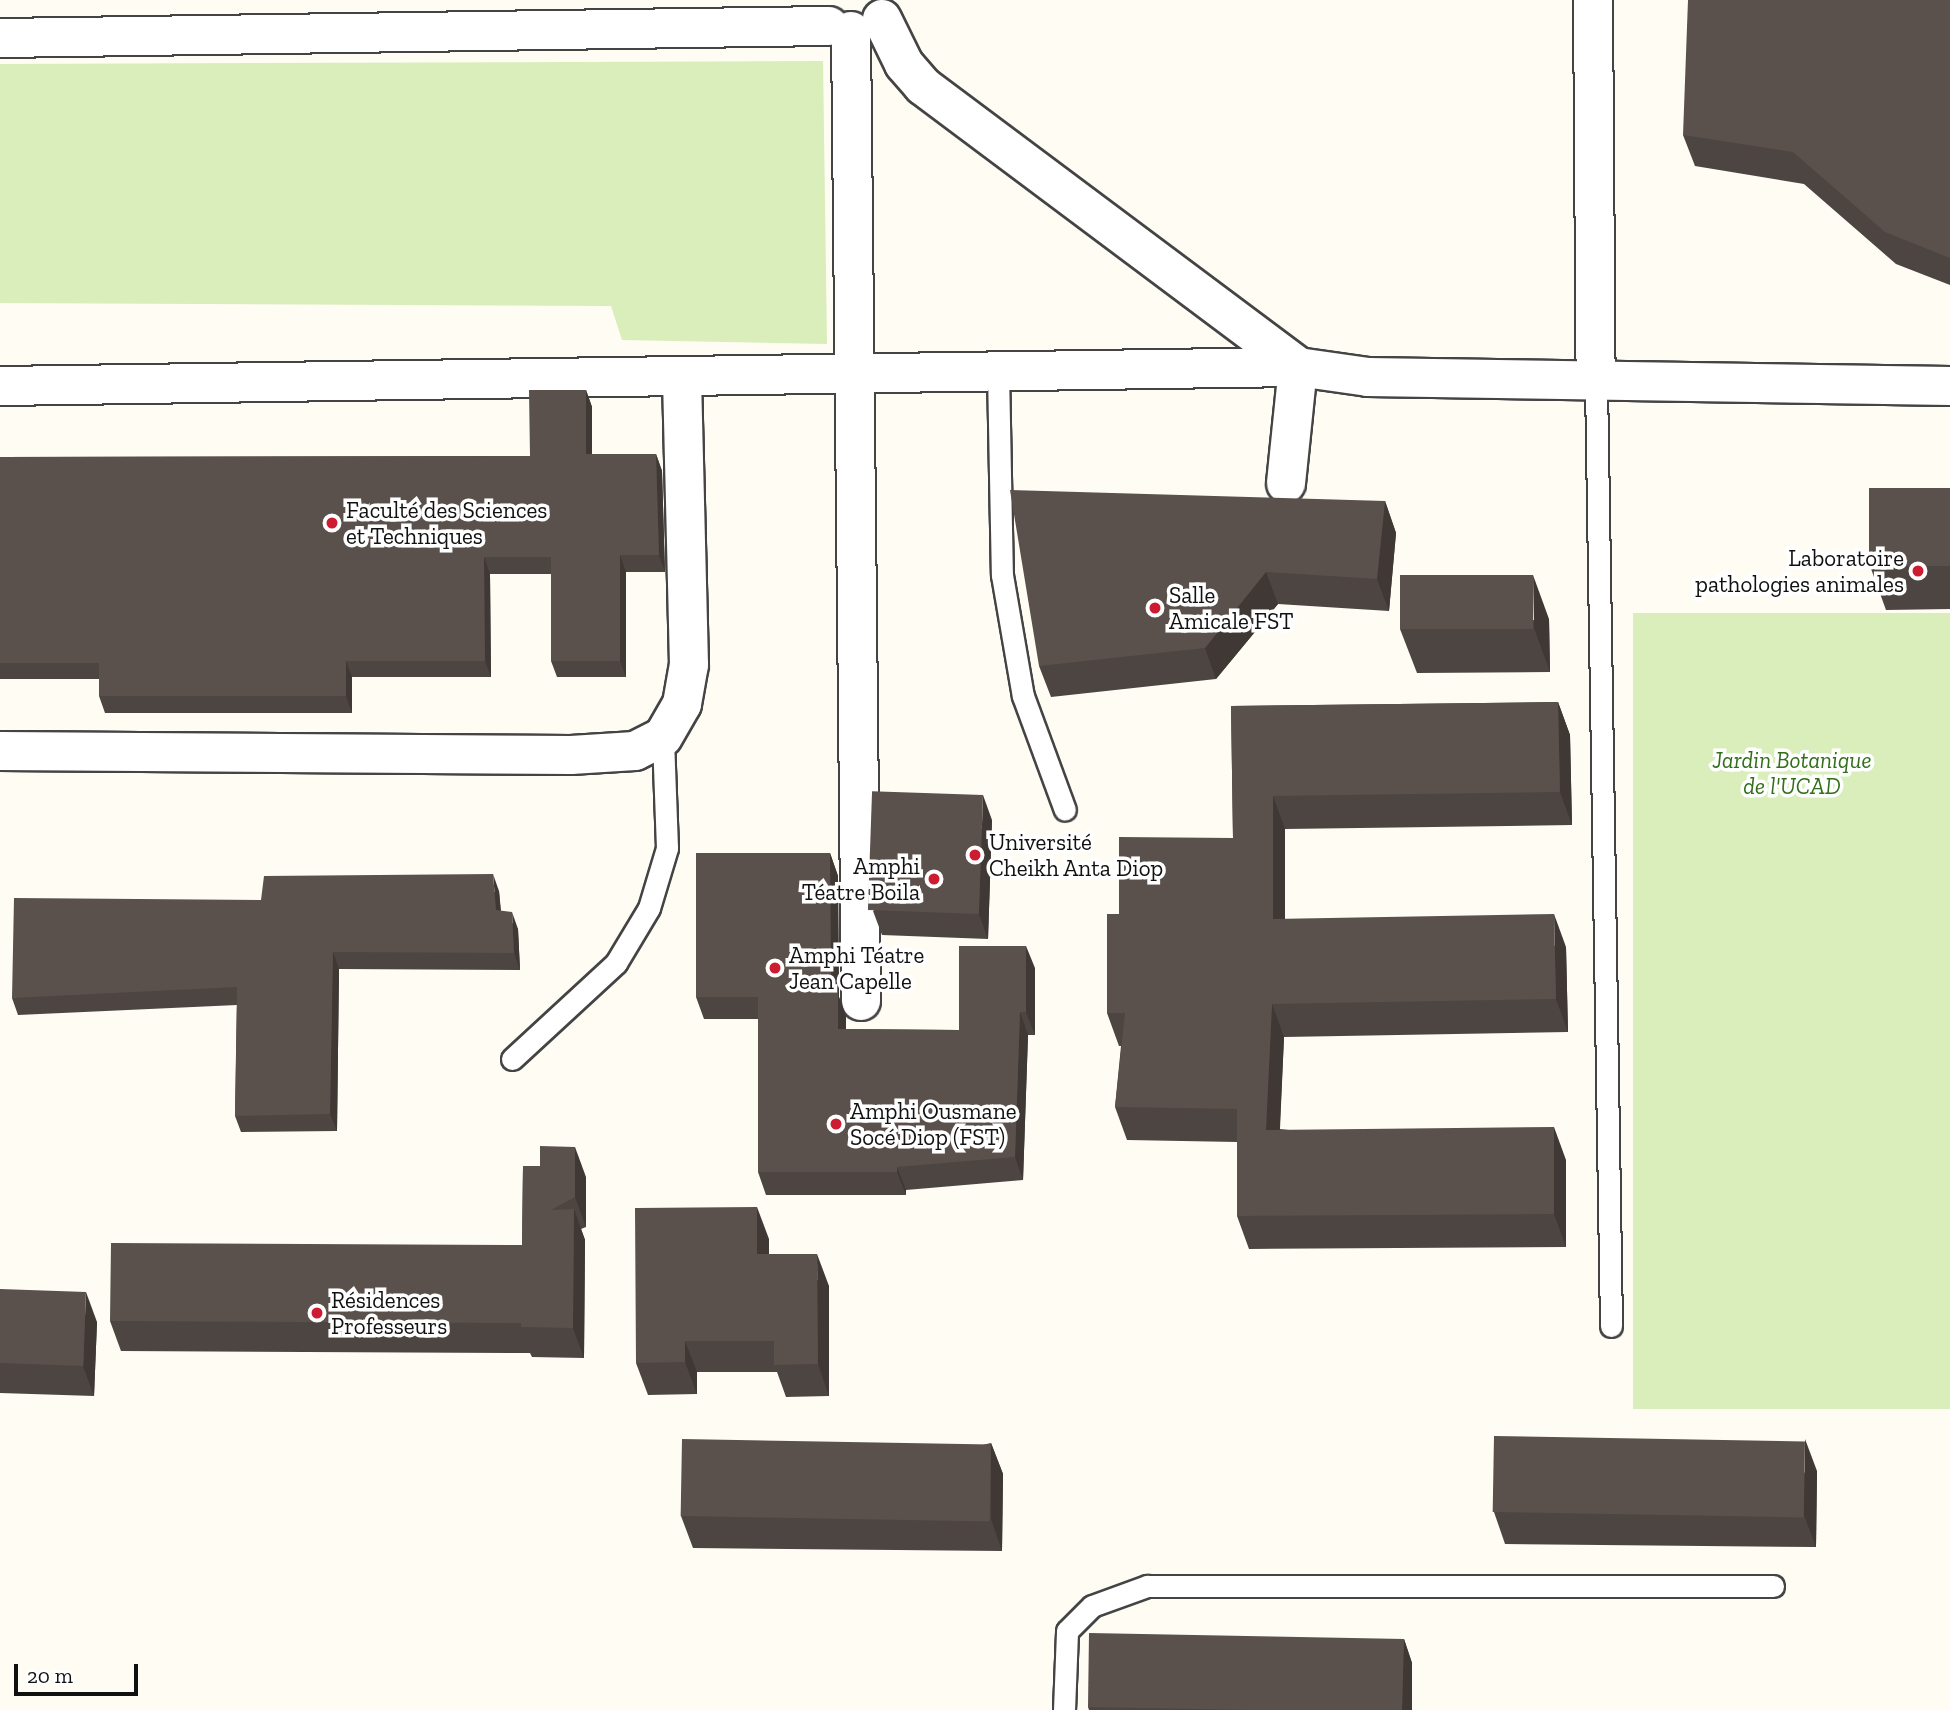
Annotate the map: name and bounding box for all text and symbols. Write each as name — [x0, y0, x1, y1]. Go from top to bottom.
place label: Faculté des Sciences et Techniques — [346, 496, 547, 550]
marker: Faculté des Sciences et Techniques — [324, 515, 340, 531]
place label: Laboratoire pathologies animales — [1695, 544, 1904, 598]
marker: Laboratoire pathologies animales — [1910, 563, 1926, 579]
place label: Salle Amicale FST — [1169, 581, 1293, 635]
marker: Salle Amicale FST — [1147, 600, 1163, 616]
park label: Jardin Botanique de l'UCAD — [1712, 746, 1872, 800]
place label: Université Cheikh Anta Diop — [989, 828, 1164, 882]
marker: Université Cheikh Anta Diop — [967, 847, 983, 863]
place label: Amphi Téatre Boila — [802, 852, 920, 906]
marker: Amphi Téatre Boila — [926, 871, 942, 887]
place label: Amphi Téatre Jean Capelle — [789, 941, 925, 995]
marker: Amphi Téatre Jean Capelle — [767, 960, 783, 976]
place label: Amphi Ousmane Socé Diop (FST) — [850, 1097, 1017, 1151]
marker: Amphi Ousmane Socé Diop (FST) — [828, 1116, 844, 1132]
place label: Résidences Professeurs — [331, 1286, 447, 1340]
marker: Résidences Professeurs — [309, 1305, 325, 1321]
scale bar — [18, 1650, 142, 1694]
text: 20 m — [27, 1663, 73, 1688]

